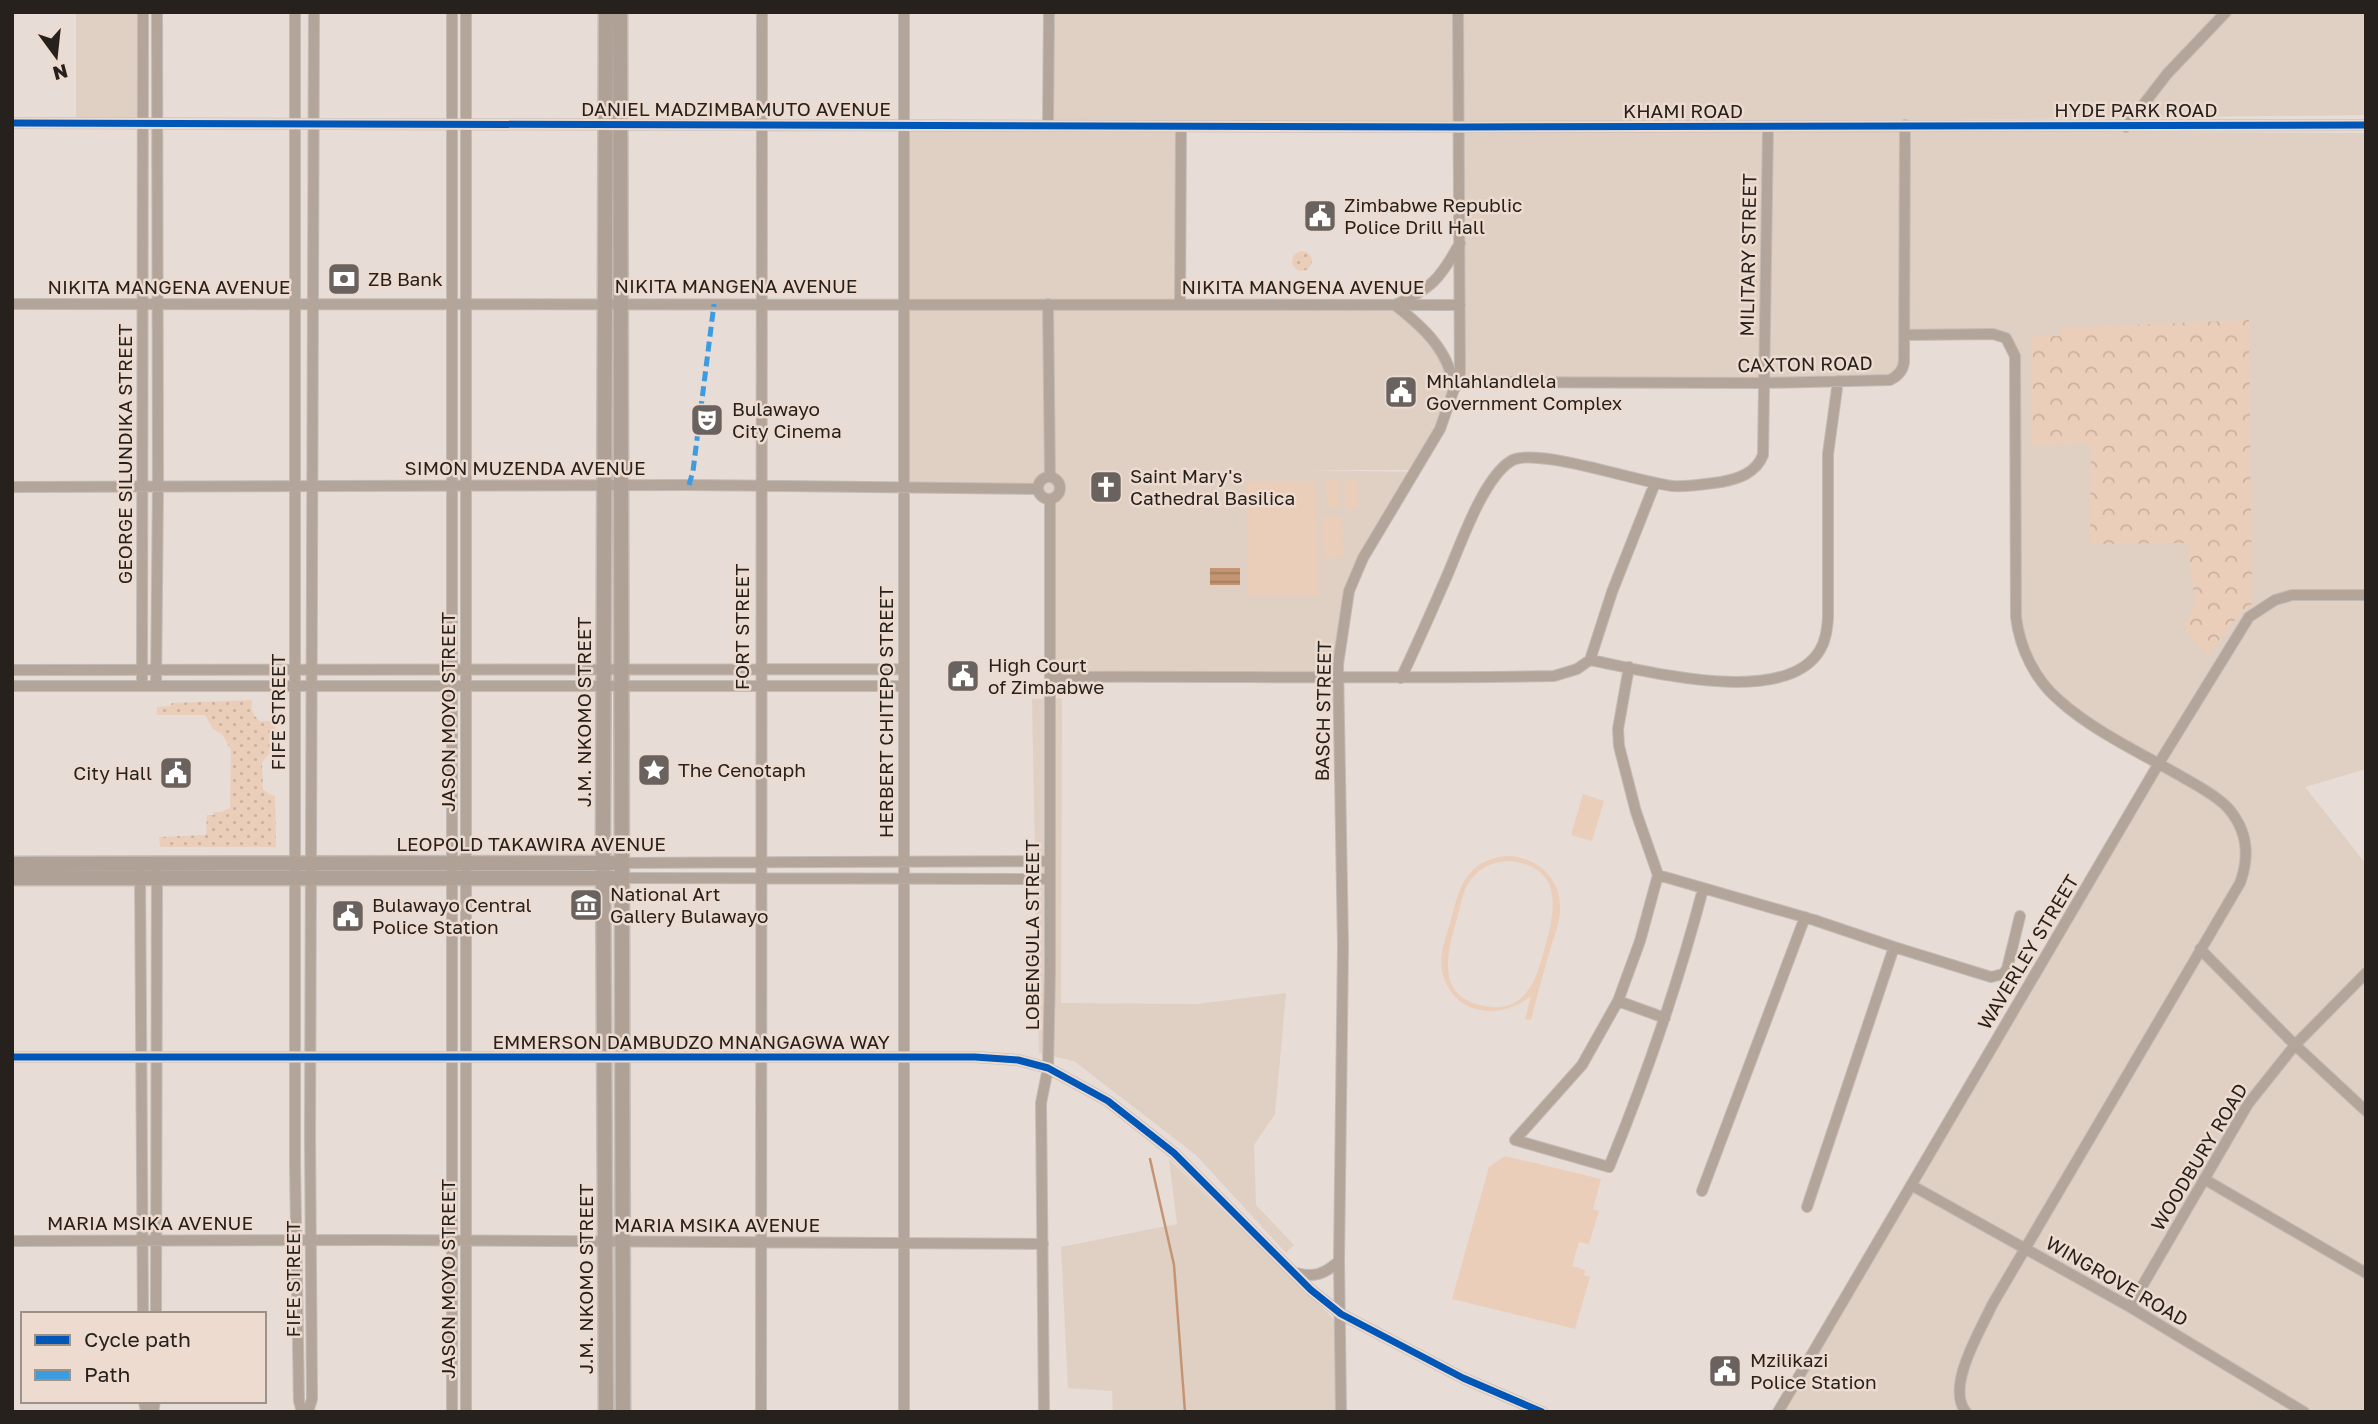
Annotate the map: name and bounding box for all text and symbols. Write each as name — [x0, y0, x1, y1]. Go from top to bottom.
north arrow — [21, 21, 91, 91]
text: N — [51, 60, 70, 86]
street label: DANIEL MADZIMBAMUTO AVENUE — [581, 97, 891, 120]
street label: HYDE PARK ROAD — [2054, 98, 2218, 121]
street label: KHAMI ROAD — [1623, 99, 1743, 122]
street label: MILITARY STREET — [1735, 173, 1760, 337]
place label: Zimbabwe Republic Police Drill Hall — [1344, 193, 1522, 238]
public building icon: Zimbabwe Republic Police Drill Hall — [1301, 197, 1339, 235]
bank icon: ZB Bank — [325, 260, 363, 298]
place label: ZB Bank — [368, 267, 443, 290]
street label: NIKITA MANGENA AVENUE — [615, 274, 857, 297]
street label: NIKITA MANGENA AVENUE — [48, 275, 290, 298]
street label: NIKITA MANGENA AVENUE — [1182, 275, 1424, 298]
street label: GEORGE SILUNDIKA STREET — [113, 324, 136, 584]
street label: CAXTON ROAD — [1737, 351, 1873, 376]
place label: Mhlahlandlela Government Complex — [1426, 369, 1622, 414]
public building icon: Mhlahlandlela Government Complex — [1382, 373, 1420, 411]
place label: Bulawayo City Cinema — [732, 397, 842, 442]
theatre icon: Bulawayo City Cinema — [688, 401, 726, 439]
street label: SIMON MUZENDA AVENUE — [405, 456, 646, 479]
place label: Saint Mary's Cathedral Basilica — [1130, 464, 1295, 509]
church icon: Saint Mary's Cathedral Basilica — [1087, 468, 1125, 506]
street label: FORT STREET — [730, 564, 753, 690]
street label: HERBERT CHITEPO STREET — [874, 586, 897, 838]
street label: JASON MOYO STREET — [436, 612, 459, 812]
street label: J.M. NKOMO STREET — [572, 616, 595, 807]
street label: BASCH STREET — [1310, 640, 1335, 782]
street label: FIFE STREET — [266, 653, 289, 770]
place label: High Court of Zimbabwe — [988, 653, 1104, 698]
public building icon: High Court of Zimbabwe — [944, 657, 982, 695]
place icon: The Cenotaph — [635, 751, 673, 789]
public building icon: City Hall — [157, 754, 195, 792]
place label: The Cenotaph — [678, 758, 806, 781]
place label: City Hall — [73, 761, 152, 784]
street label: LEOPOLD TAKAWIRA AVENUE — [396, 832, 666, 855]
street label: LOBENGULA STREET — [1020, 839, 1043, 1030]
street label: WAVERLEY STREET — [1972, 870, 2083, 1033]
place label: National Art Gallery Bulawayo — [610, 882, 768, 927]
museum icon: National Art Gallery Bulawayo — [567, 886, 605, 924]
place label: Bulawayo Central Police Station — [372, 893, 532, 938]
public building icon: Bulawayo Central Police Station — [329, 897, 367, 935]
street label: EMMERSON DAMBUDZO MNANGAGWA WAY — [492, 1030, 890, 1053]
street label: WOODBURY ROAD — [2145, 1079, 2252, 1235]
street label: JASON MOYO STREET — [436, 1179, 459, 1379]
street label: J.M. NKOMO STREET — [574, 1183, 597, 1374]
street label: MARIA MSIKA AVENUE — [47, 1211, 253, 1234]
street label: MARIA MSIKA AVENUE — [614, 1213, 820, 1236]
street label: FIFE STREET — [281, 1220, 304, 1337]
street label: WINGROVE ROAD — [2042, 1231, 2192, 1331]
legend — [21, 1312, 266, 1403]
text: Cycle path — [84, 1326, 191, 1352]
place label: Mzilikazi Police Station — [1750, 1348, 1877, 1393]
public building icon: Mzilikazi Police Station — [1706, 1352, 1744, 1390]
text: Path — [84, 1361, 131, 1387]

